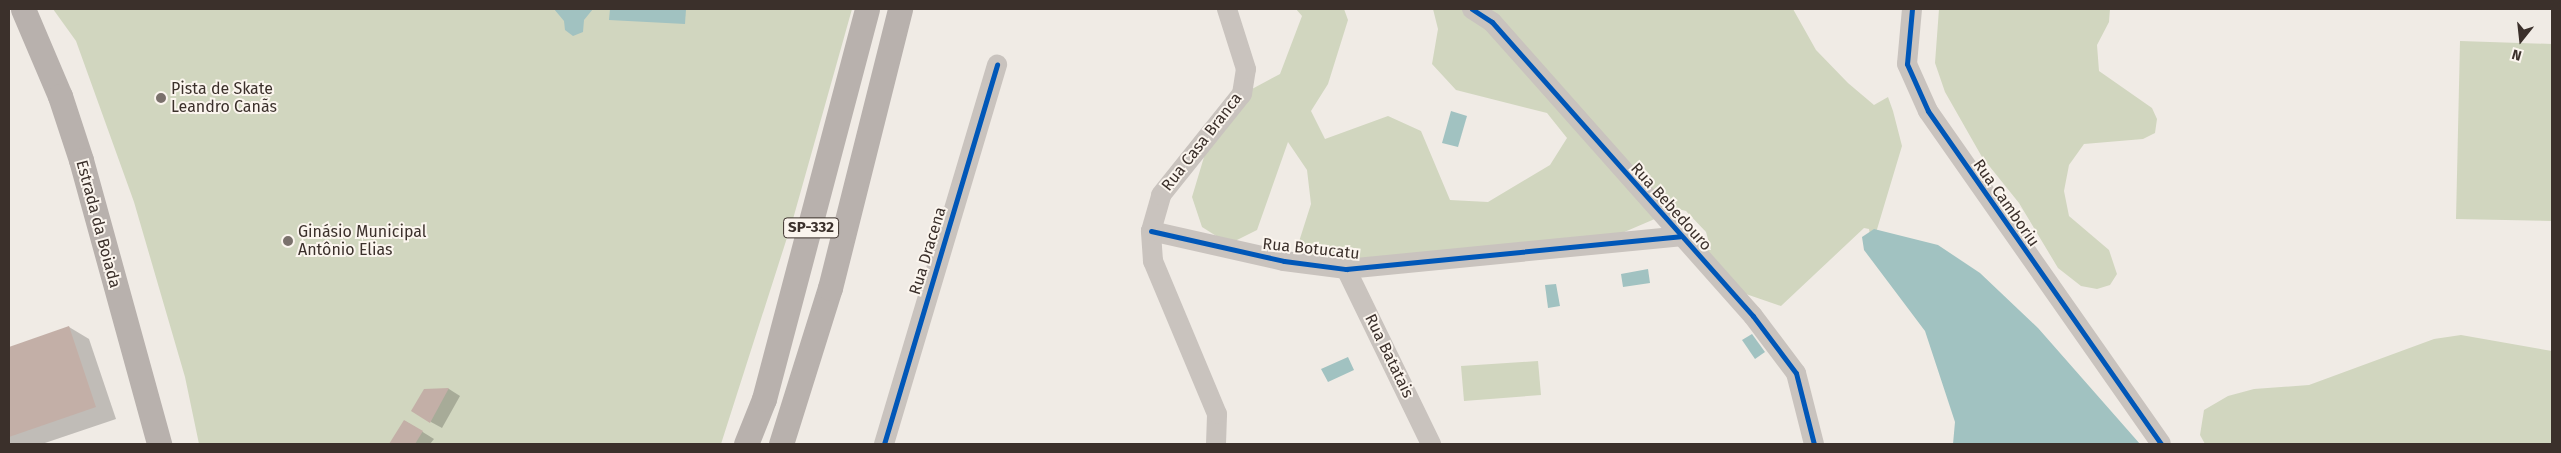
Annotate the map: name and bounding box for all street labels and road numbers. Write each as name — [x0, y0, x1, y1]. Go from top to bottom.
street label: Rua Casa Branca — [1158, 89, 1246, 195]
street label: Rua Camboriu — [1969, 156, 2043, 250]
street label: Estrada da Boiada — [72, 158, 124, 290]
street label: Rua Bebedouro — [1626, 159, 1716, 255]
street label: Rua Dracena — [906, 205, 950, 297]
road number: SP-332 — [782, 216, 840, 240]
street label: Rua Botucatu — [1262, 234, 1360, 264]
street label: Rua Batatais — [1360, 311, 1418, 401]

